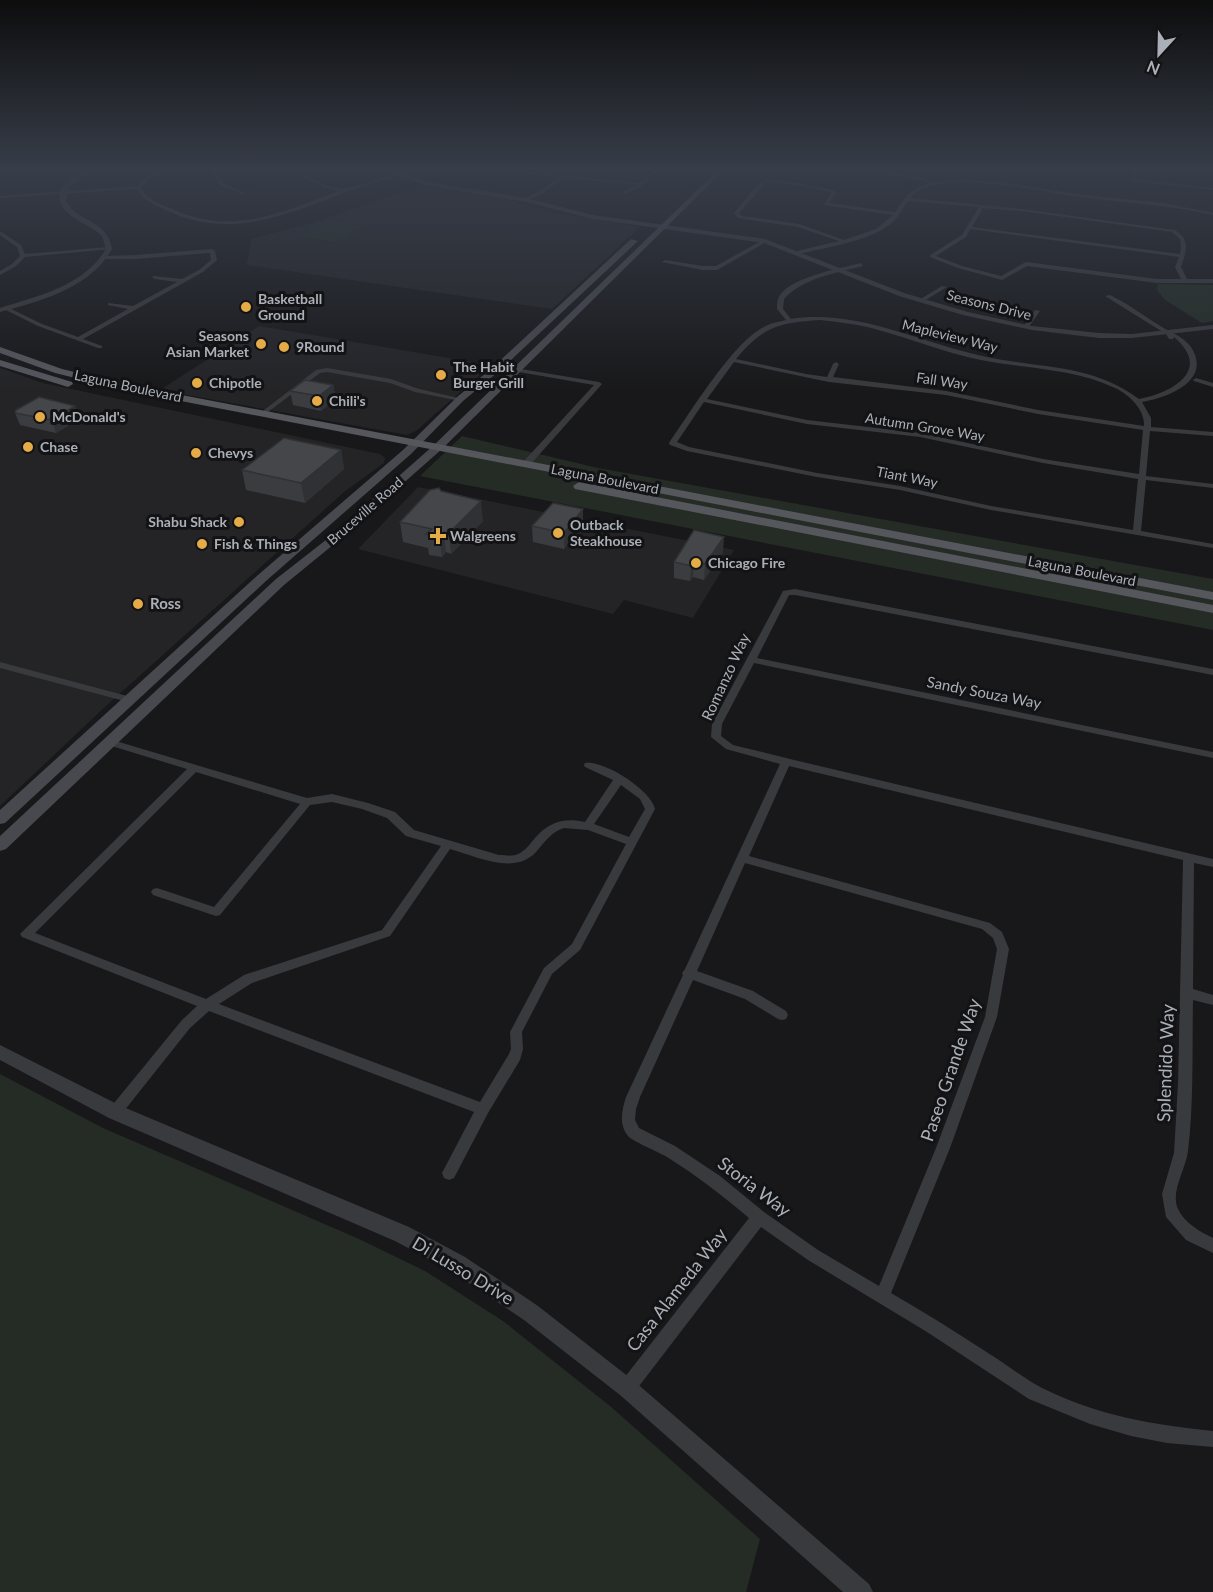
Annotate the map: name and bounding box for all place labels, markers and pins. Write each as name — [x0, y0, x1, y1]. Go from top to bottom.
place label: Basketball Ground — [258, 290, 322, 323]
marker: Basketball Ground — [239, 300, 253, 314]
place label: Seasons Asian Market — [165, 327, 250, 360]
marker: Seasons Asian Market — [254, 337, 268, 351]
place label: 9Round — [296, 338, 344, 355]
marker: 9Round — [277, 340, 291, 354]
place label: The Habit Burger Grill — [453, 358, 524, 391]
marker: The Habit Burger Grill — [434, 368, 448, 382]
place label: Chipotle — [209, 374, 262, 391]
marker: Chipotle — [190, 376, 204, 390]
place label: Chili's — [329, 392, 366, 409]
marker: Chili's — [310, 394, 324, 408]
place label: McDonald's — [52, 408, 126, 425]
marker: McDonald's — [33, 410, 47, 424]
place label: Chase — [40, 438, 78, 455]
marker: Chase — [21, 440, 35, 454]
place label: Chevys — [208, 444, 253, 461]
marker: Chevys — [189, 446, 203, 460]
place label: Shabu Shack — [148, 513, 228, 530]
marker: Shabu Shack — [232, 515, 246, 529]
place label: Outback Steakhouse — [570, 516, 643, 549]
marker: Outback Steakhouse — [551, 526, 565, 540]
place label: Walgreens — [450, 527, 516, 544]
marker: Walgreens — [431, 529, 445, 543]
place label: Fish & Things — [214, 535, 297, 552]
marker: Fish & Things — [195, 537, 209, 551]
place label: Chicago Fire — [708, 554, 786, 571]
marker: Chicago Fire — [689, 556, 703, 570]
place label: Ross — [150, 594, 181, 612]
marker: Ross — [131, 597, 145, 611]

